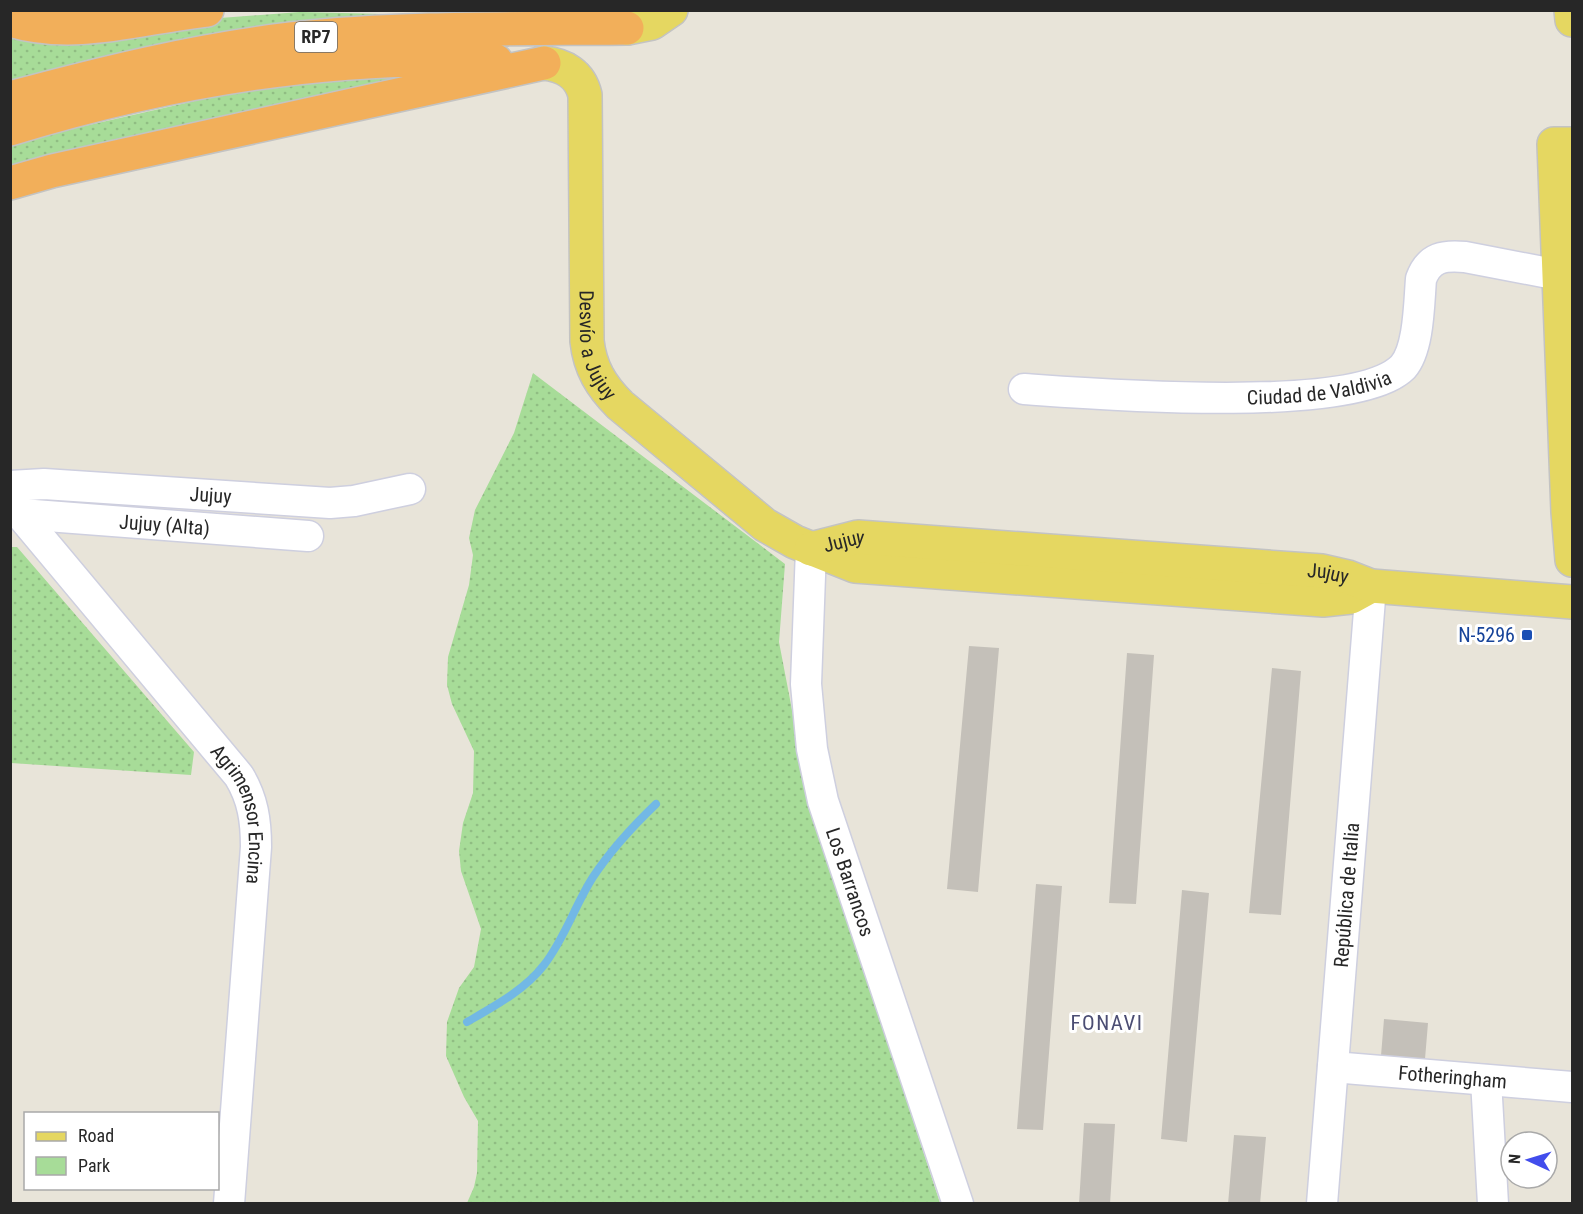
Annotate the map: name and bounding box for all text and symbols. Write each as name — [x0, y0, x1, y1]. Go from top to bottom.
road number: RP7 — [295, 22, 337, 52]
street label: Desvío a Jujuy — [575, 290, 622, 405]
street label: Ciudad de Valdivia — [1247, 365, 1395, 410]
street label: Jujuy — [189, 482, 232, 508]
street label: Jujuy (Alta) — [118, 510, 211, 540]
street label: Jujuy — [821, 525, 865, 557]
street label: Jujuy — [1306, 558, 1351, 589]
place label: N-5296 — [1458, 623, 1515, 647]
marker: N-5296 — [1520, 628, 1534, 642]
street label: Agrimensor Encina — [206, 740, 268, 885]
street label: República de Italia — [1329, 822, 1364, 968]
street label: Los Barrancos — [821, 825, 880, 940]
district label: FONAVI — [1070, 1011, 1144, 1035]
street label: Fotheringham — [1397, 1061, 1508, 1094]
legend — [24, 1112, 219, 1190]
text: Road — [78, 1125, 114, 1146]
north arrow — [1499, 1130, 1559, 1190]
text: N — [1505, 1153, 1524, 1165]
text: Park — [78, 1155, 110, 1176]

